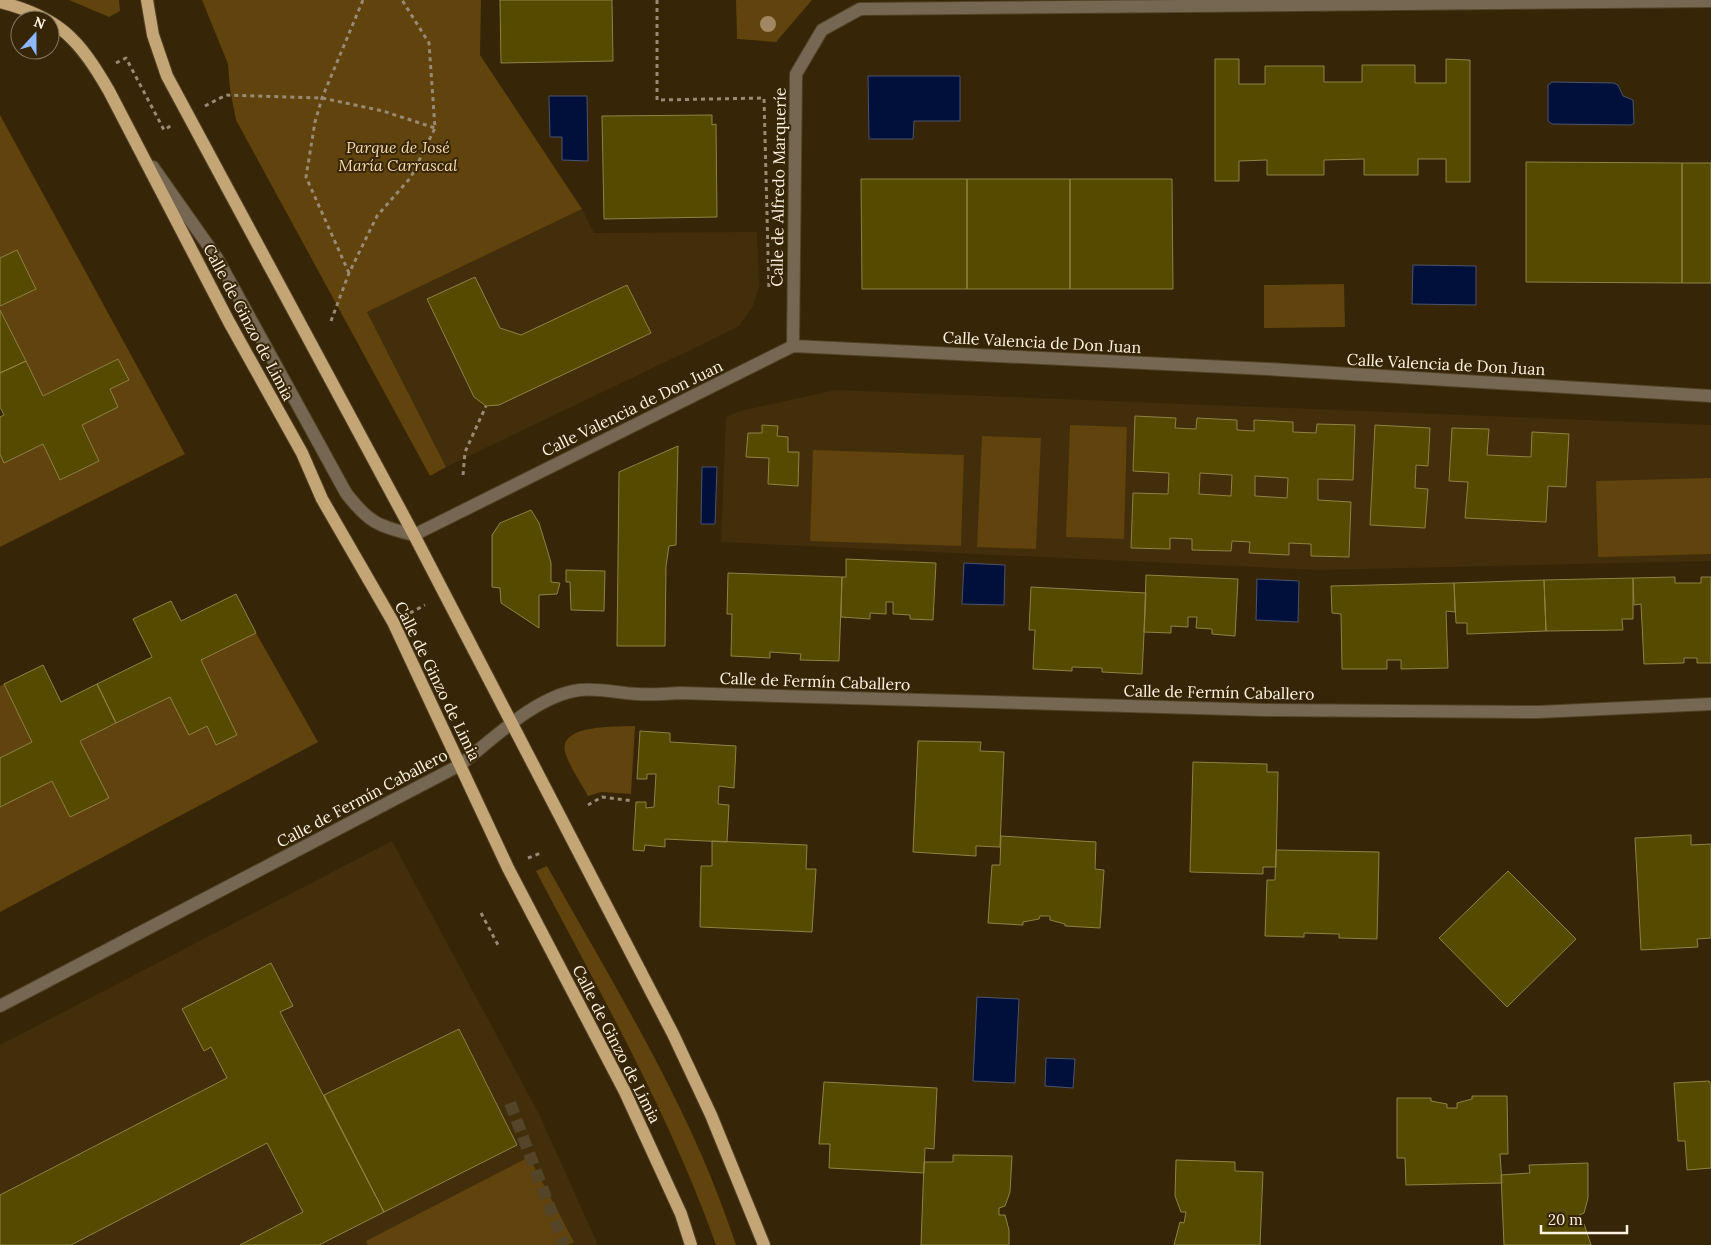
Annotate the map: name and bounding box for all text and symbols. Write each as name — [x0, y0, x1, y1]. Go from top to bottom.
north arrow — [10, 10, 60, 60]
text: N — [31, 13, 48, 33]
street label: Calle de Alfredo Marqueríe — [766, 87, 790, 287]
park label: Parque de José María Carrascal — [338, 137, 458, 175]
street label: Calle de Ginzo de Limia — [199, 240, 299, 404]
street label: Calle Valencia de Don Juan — [942, 327, 1142, 357]
street label: Calle Valencia de Don Juan — [1346, 349, 1546, 379]
street label: Calle Valencia de Don Juan — [538, 355, 726, 461]
street label: Calle de Ginzo de Limia — [391, 598, 485, 764]
street label: Calle de Fermín Caballero — [719, 668, 911, 694]
street label: Calle de Fermín Caballero — [1123, 680, 1315, 704]
street label: Calle de Fermín Caballero — [273, 744, 451, 852]
street label: Calle de Ginzo de Limia — [568, 962, 666, 1126]
scale bar — [1541, 1202, 1627, 1234]
text: 20 m — [1548, 1210, 1583, 1229]

